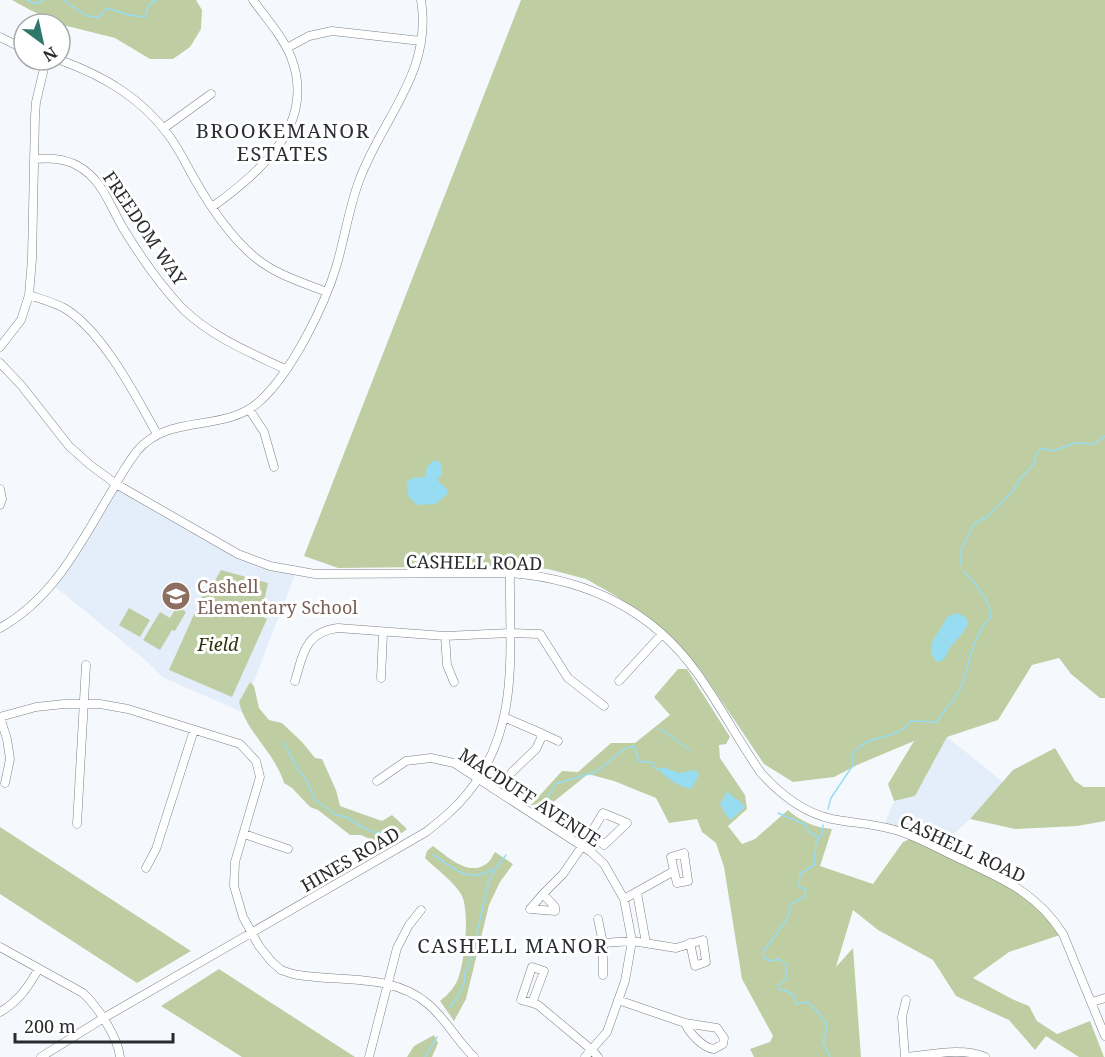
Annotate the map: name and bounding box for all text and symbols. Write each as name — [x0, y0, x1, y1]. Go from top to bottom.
north arrow — [12, 12, 72, 72]
text: N — [39, 42, 61, 67]
district label: BROOKEMANOR ESTATES — [196, 117, 370, 167]
street label: FREEDOM WAY — [98, 166, 193, 291]
street label: CASHELL ROAD — [406, 549, 542, 575]
place label: Cashell Elementary School — [197, 574, 358, 619]
school or university icon: Cashell Elementary School — [160, 580, 192, 612]
park label: Field — [197, 632, 239, 656]
street label: MACDUFF AVENUE — [454, 742, 606, 852]
street label: CASHELL ROAD — [896, 808, 1030, 888]
street label: HINES ROAD — [296, 821, 404, 897]
district label: CASHELL MANOR — [417, 932, 609, 959]
scale bar — [15, 1006, 172, 1044]
text: 200 m — [24, 1014, 76, 1038]

